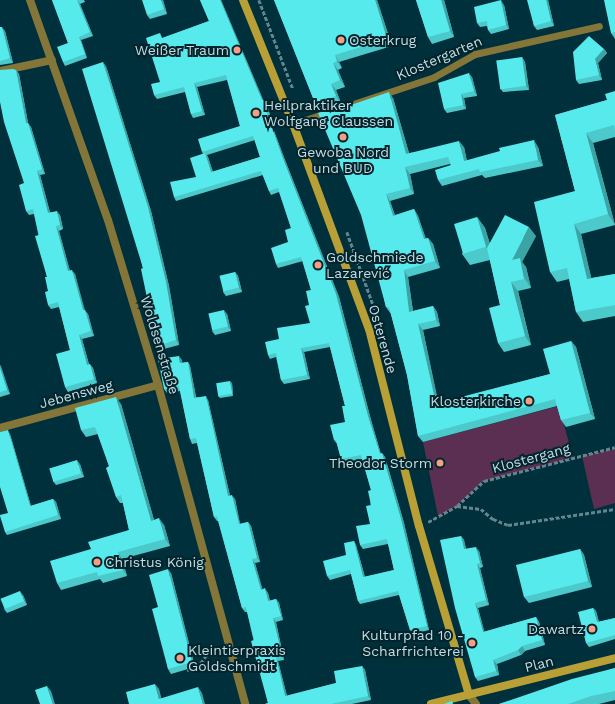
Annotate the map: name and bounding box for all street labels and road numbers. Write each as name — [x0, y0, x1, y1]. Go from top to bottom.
street label: Klostergarten — [393, 32, 485, 84]
street label: Woldsenstraße — [137, 294, 183, 396]
street label: Osterende — [365, 303, 401, 375]
street label: Jebensweg — [37, 376, 115, 412]
street label: Klostergang — [490, 440, 572, 476]
street label: Plan — [523, 652, 555, 676]

